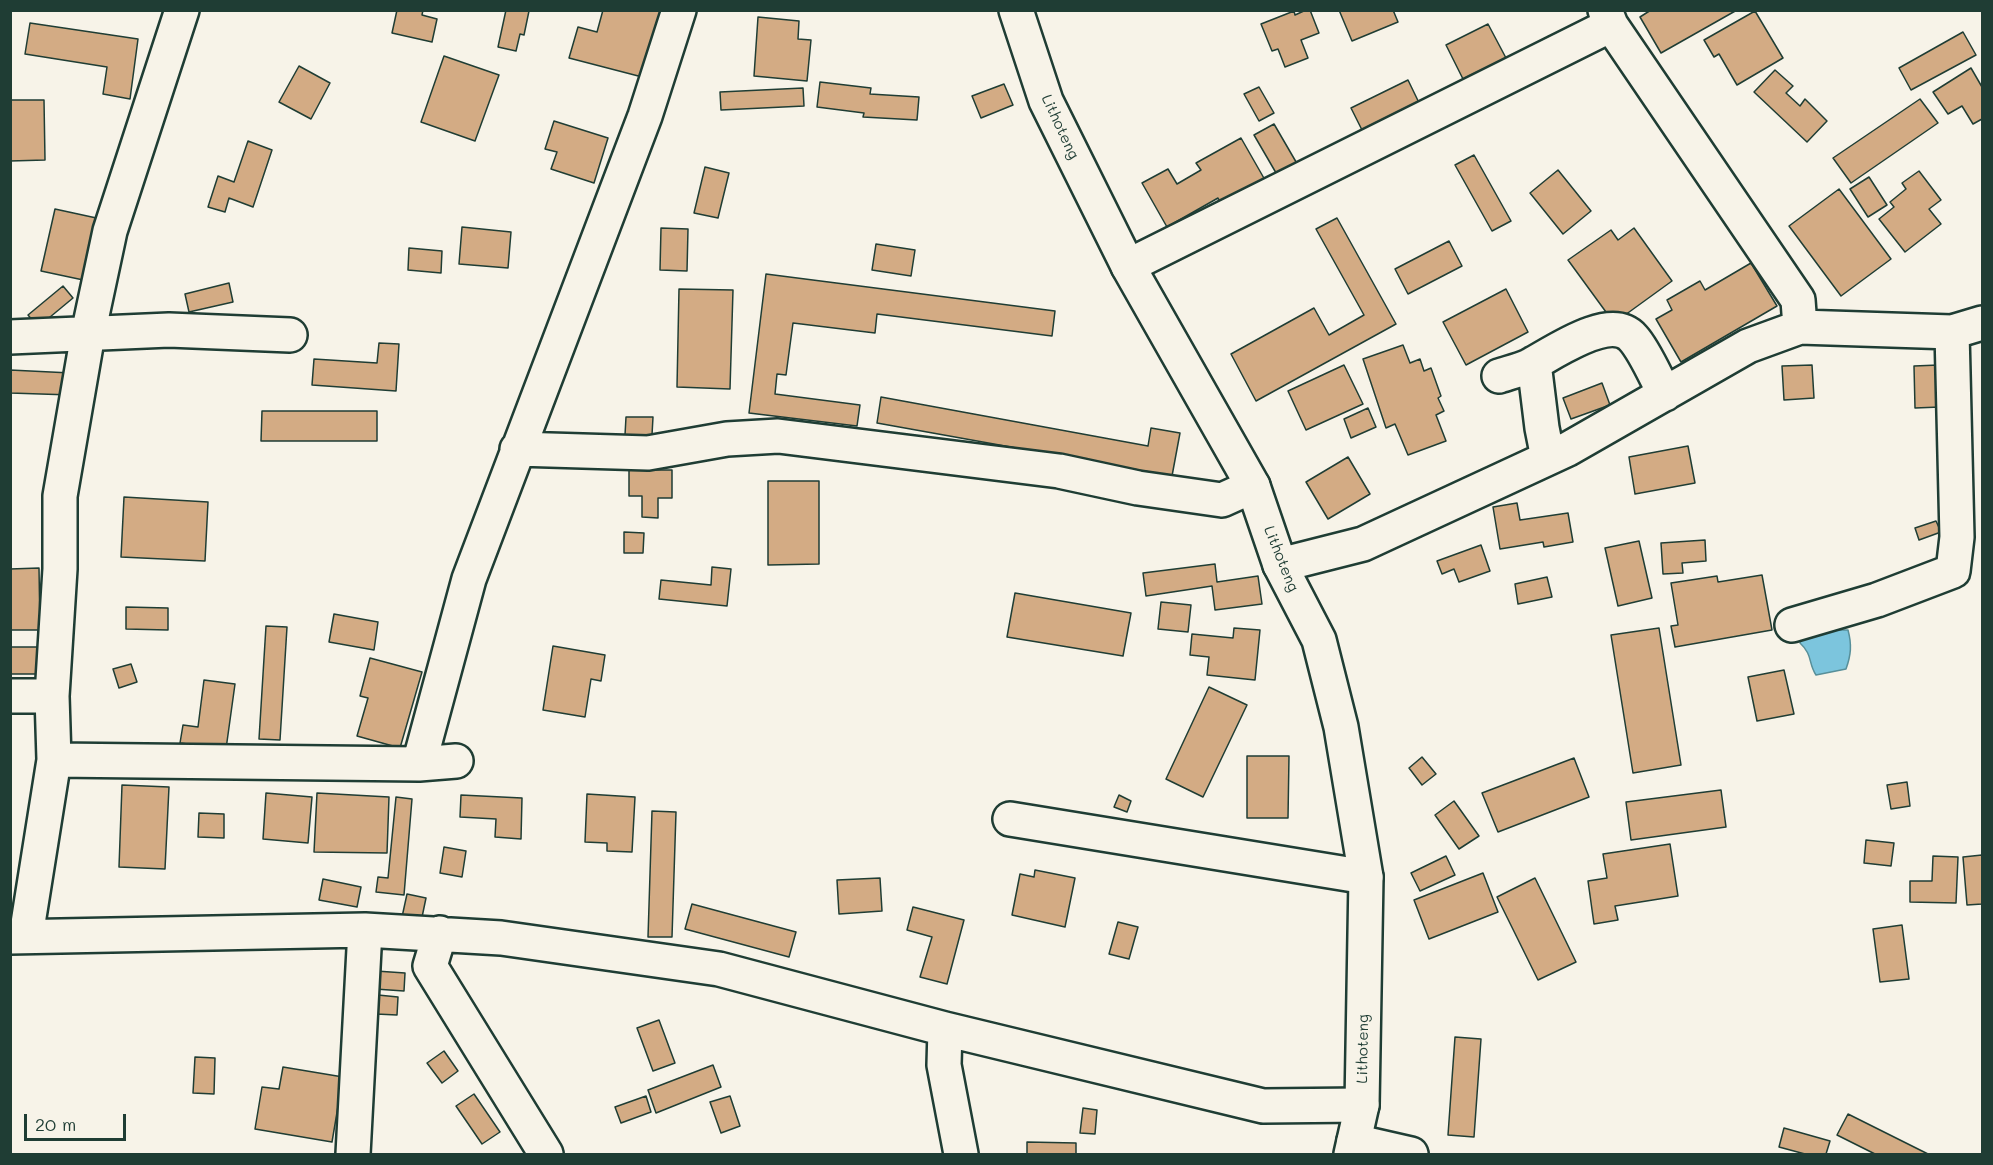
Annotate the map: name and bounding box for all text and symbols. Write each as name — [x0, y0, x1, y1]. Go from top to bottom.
street label: Lithoteng — [1037, 92, 1083, 162]
street label: Lithoteng — [1260, 523, 1302, 595]
street label: Lithoteng — [1353, 1014, 1373, 1084]
scale bar — [27, 1102, 129, 1140]
text: 20 m — [35, 1112, 76, 1136]

